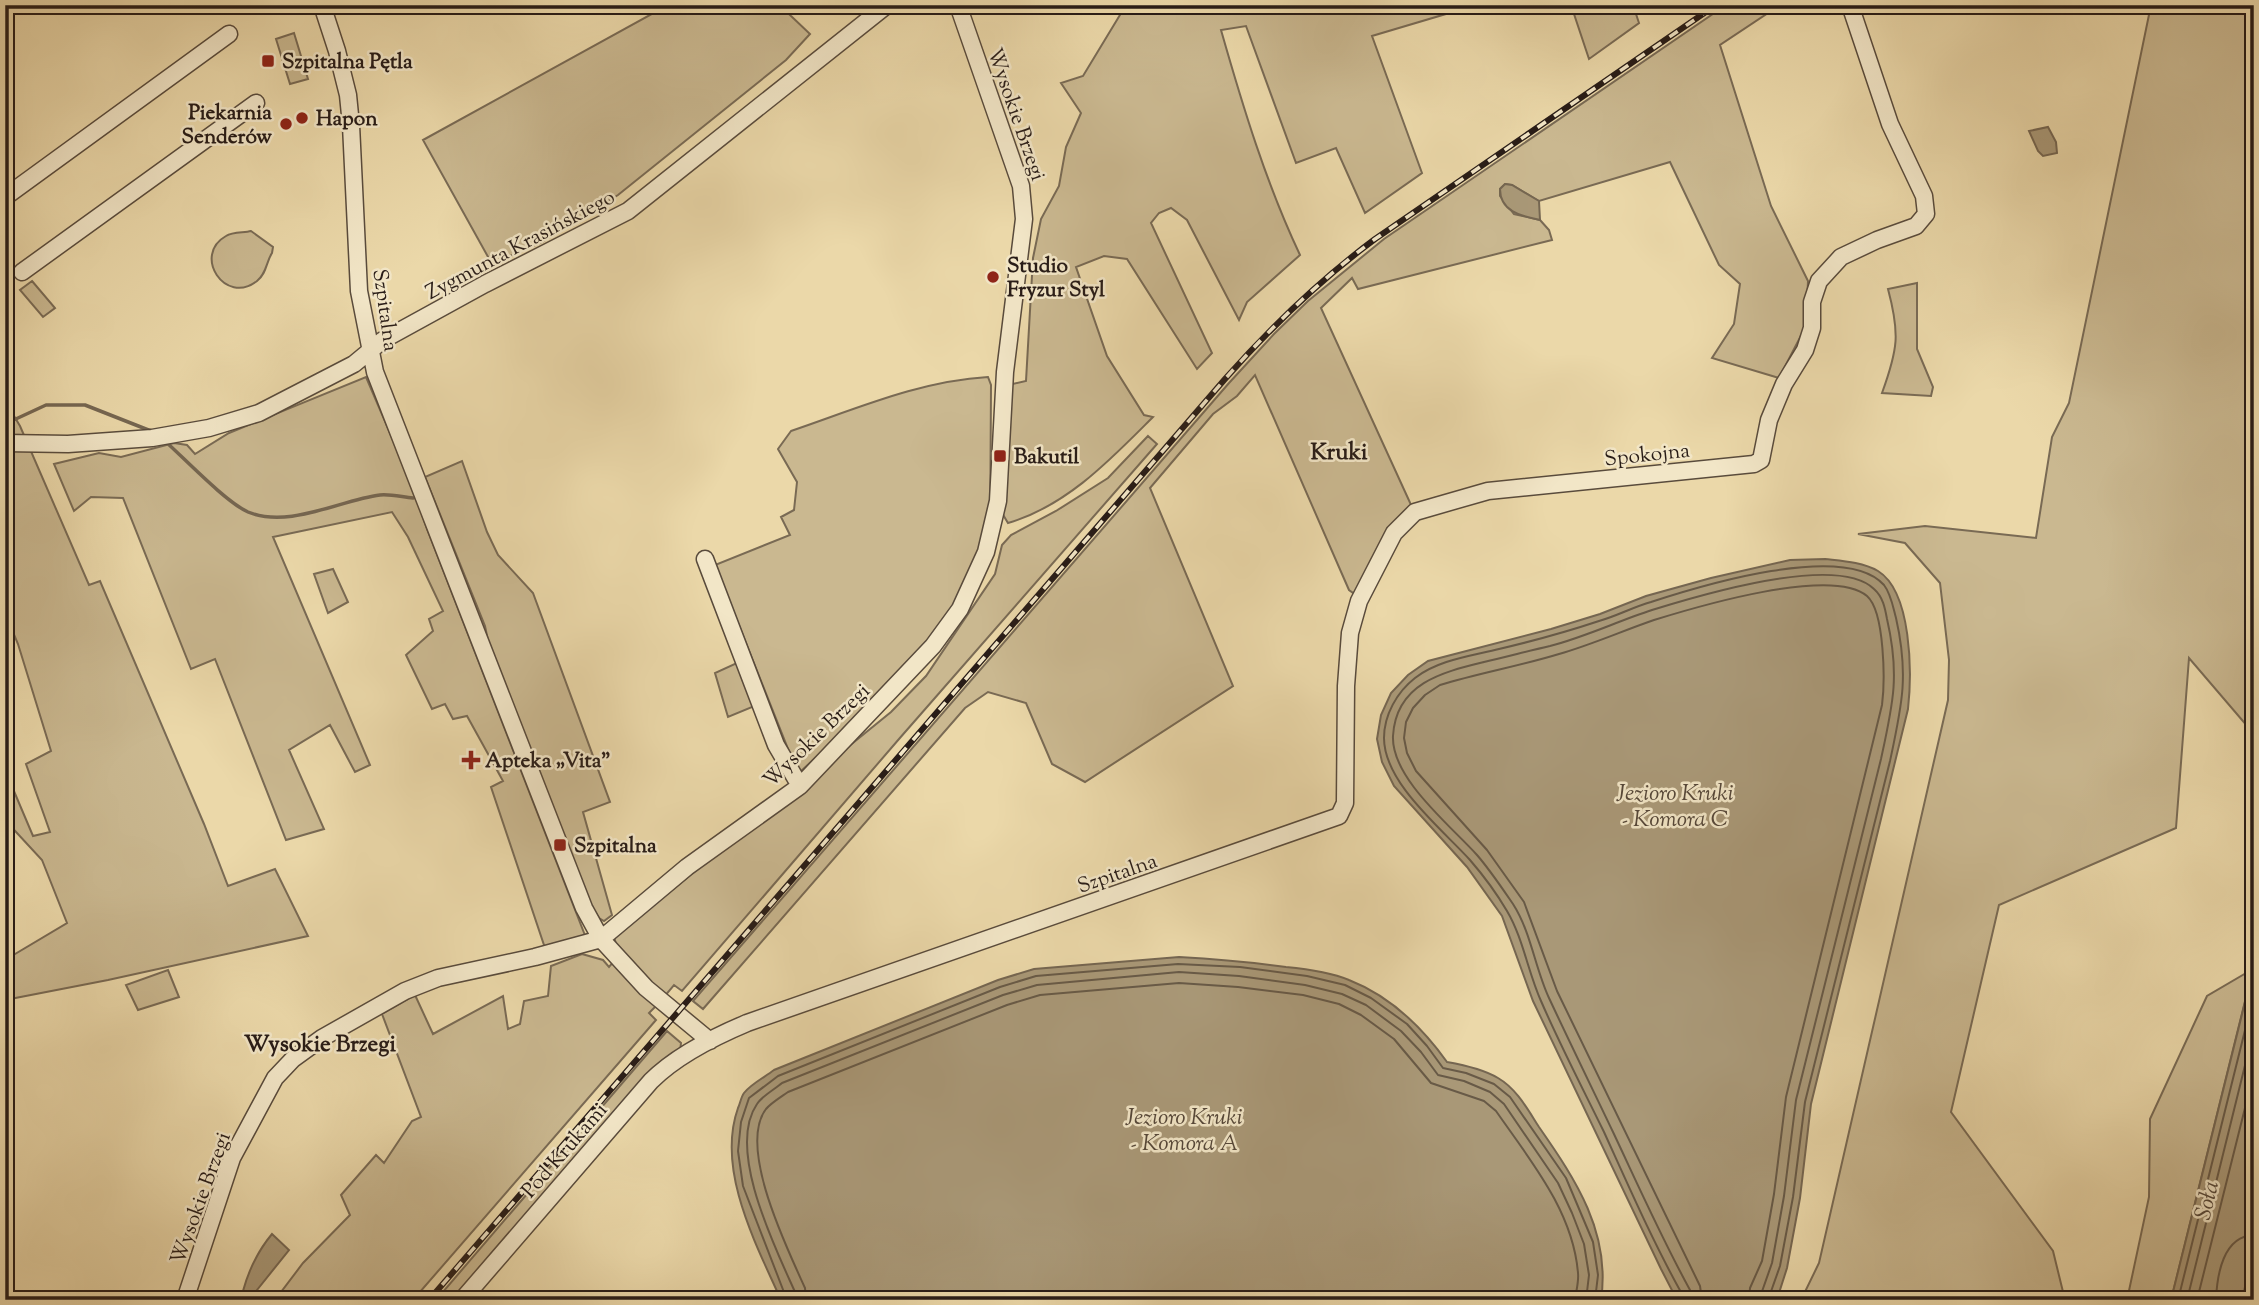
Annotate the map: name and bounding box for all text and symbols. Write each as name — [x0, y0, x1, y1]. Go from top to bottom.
street label: Wysokie Brzegi — [978, 44, 1052, 185]
place label: Szpitalna Pętla — [282, 48, 413, 78]
marker: Szpitalna Pętla — [260, 53, 276, 69]
place label: Piekarnia Senderów — [182, 99, 272, 153]
place label: Hapon — [316, 105, 378, 135]
marker: Hapon — [294, 110, 310, 126]
marker: Piekarnia Senderów — [278, 116, 294, 132]
street label: Zygmunta Krasińskiego — [421, 183, 621, 308]
place label: Studio Fryzur Styl — [1007, 252, 1105, 306]
street label: Szpitalna — [363, 267, 405, 354]
marker: Studio Fryzur Styl — [985, 269, 1001, 285]
district label: Kruki — [1310, 437, 1368, 470]
street label: Spokojna — [1603, 437, 1692, 475]
place label: Bakutil — [1014, 443, 1079, 473]
marker: Bakutil — [992, 448, 1008, 464]
street label: Wysokie Brzegi — [757, 677, 878, 795]
place label: Apteka „Vita” — [485, 747, 611, 777]
marker: Apteka „Vita” — [463, 752, 479, 768]
water label: Jezioro Kruki - Komora C — [1616, 778, 1733, 837]
place label: Szpitalna — [574, 832, 657, 862]
marker: Szpitalna — [552, 837, 568, 853]
street label: Szpitalna — [1074, 847, 1162, 903]
district label: Wysokie Brzegi — [244, 1029, 396, 1062]
street label: Pod Krukami — [515, 1097, 616, 1206]
water label: Jezioro Kruki - Komora A — [1125, 1102, 1242, 1161]
street label: Wysokie Brzegi — [164, 1128, 240, 1269]
water label: Soła — [2188, 1177, 2229, 1224]

